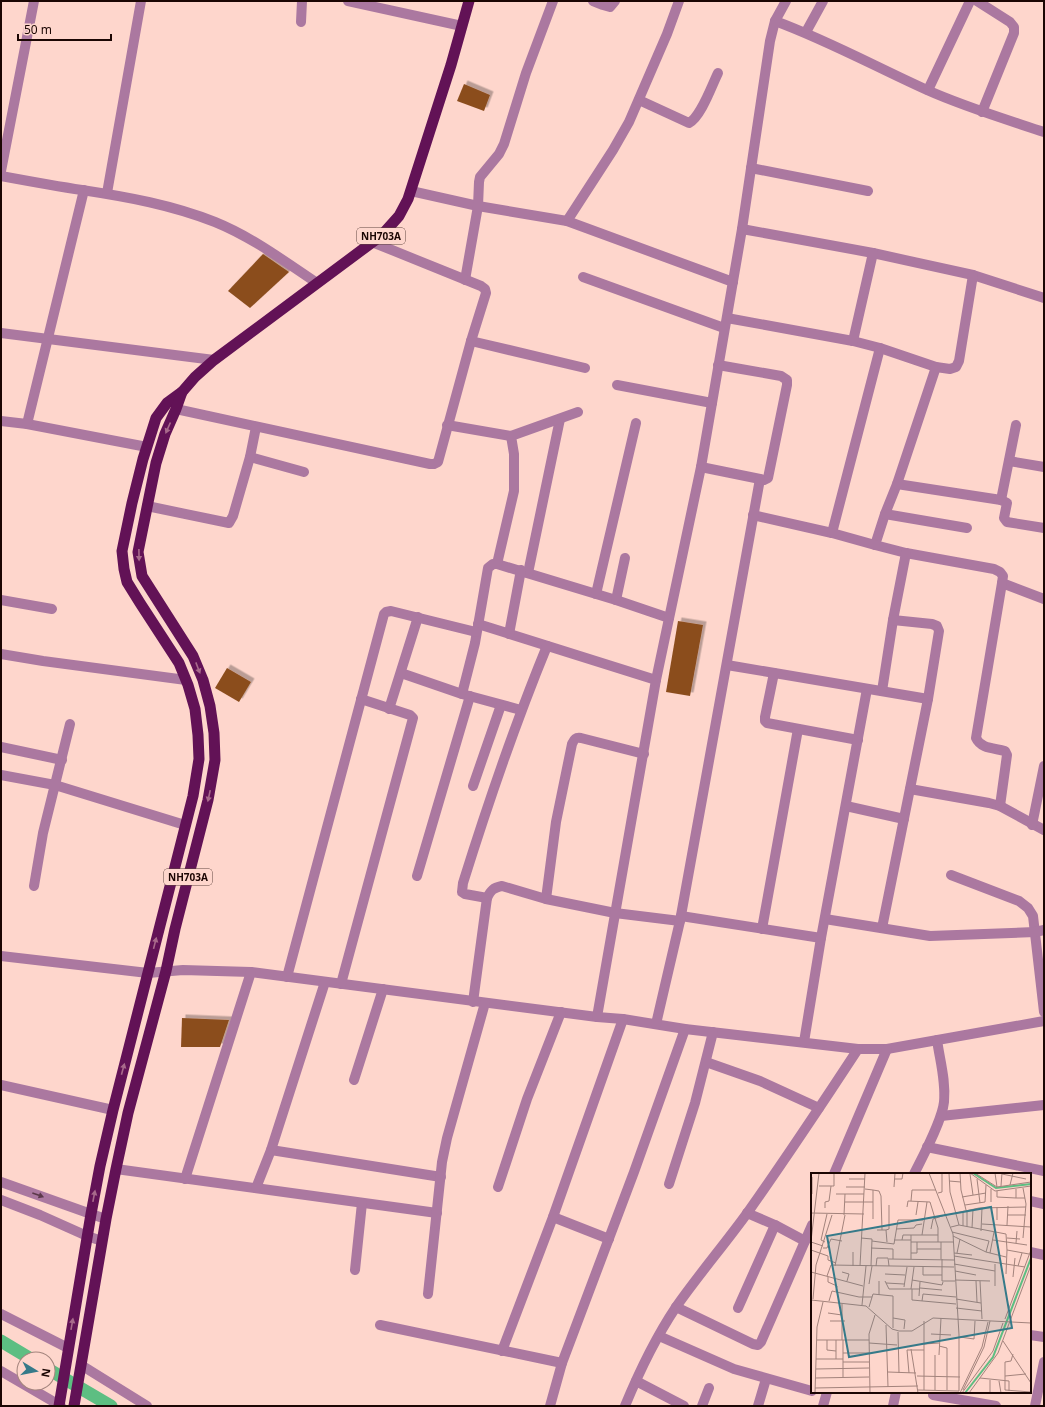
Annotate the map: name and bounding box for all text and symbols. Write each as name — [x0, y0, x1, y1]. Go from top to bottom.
scale bar — [18, 16, 111, 42]
text: 50 m — [24, 21, 52, 38]
road number: NH703A — [357, 228, 405, 244]
one-way arrow — [164, 423, 170, 435]
one-way arrow — [136, 548, 142, 561]
one-way arrow — [196, 663, 202, 675]
one-way arrow — [205, 789, 211, 802]
road number: NH703A — [164, 869, 212, 885]
one-way arrow — [153, 937, 159, 950]
one-way arrow — [120, 1063, 126, 1075]
inset map — [811, 1173, 1031, 1393]
one-way arrow — [92, 1190, 98, 1202]
one-way arrow — [32, 1193, 44, 1199]
one-way arrow — [69, 1318, 75, 1330]
north arrow — [16, 1351, 56, 1391]
text: N — [38, 1367, 55, 1379]

